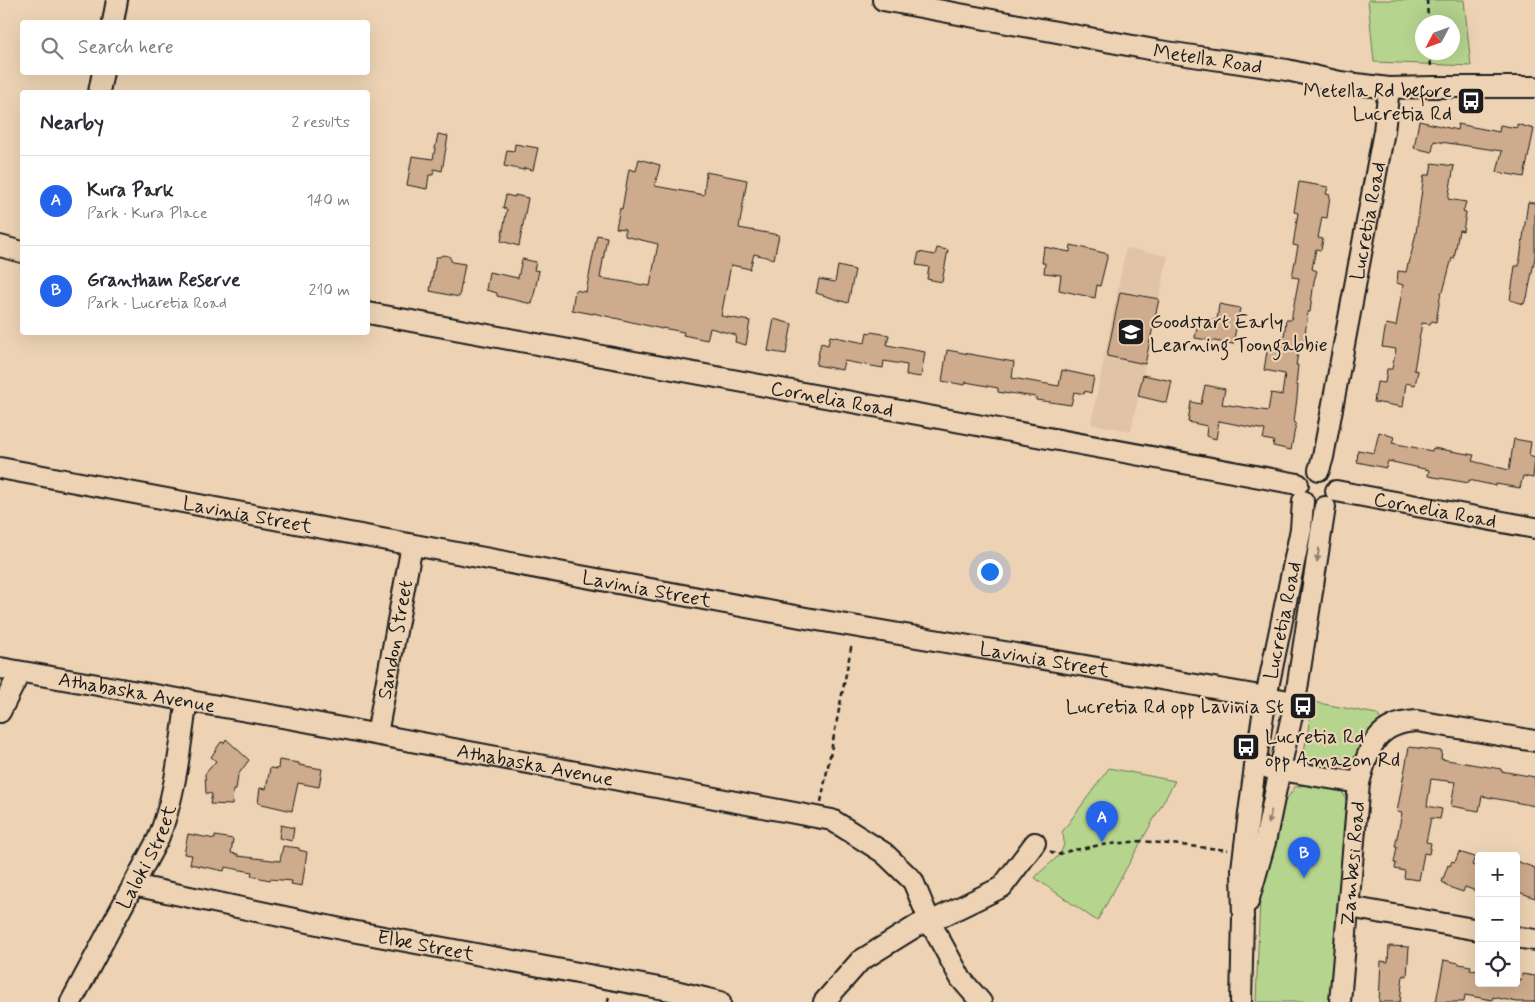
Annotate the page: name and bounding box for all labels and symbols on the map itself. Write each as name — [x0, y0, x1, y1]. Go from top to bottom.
north arrow — [1415, 15, 1460, 60]
street label: Metella Road — [1151, 38, 1264, 81]
place label: Metella Rd before Lucretia Rd — [1303, 78, 1452, 128]
bus stop icon: Metella Rd before Lucretia Rd — [1456, 86, 1486, 116]
street label: Lucretia Road — [1344, 160, 1393, 282]
place label: Goodstart Early Learning Toongabbie — [1150, 309, 1328, 361]
school or university icon: Goodstart Early Learning Toongabbie — [1116, 317, 1146, 347]
street label: Cornelia Road — [768, 375, 896, 424]
street label: Cornelia Road — [1371, 486, 1499, 536]
street label: Lavinia Street — [181, 490, 315, 541]
one-way arrow — [1313, 547, 1321, 563]
your location — [977, 559, 1003, 585]
street label: Lucretia Road — [1258, 559, 1309, 682]
street label: Lavinia Street — [580, 565, 714, 615]
street label: Sandon Street — [372, 578, 420, 702]
street label: Lavinia Street — [978, 636, 1112, 685]
street label: Athabaska Avenue — [56, 666, 217, 720]
bus stop icon: Lucretia Rd opp Lavinia St — [1288, 691, 1318, 721]
place label: Lucretia Rd opp Lavinia St — [1066, 694, 1284, 721]
place label: Lucretia Rd opp Amazon Rd — [1265, 724, 1400, 774]
bus stop icon: Lucretia Rd opp Amazon Rd — [1231, 732, 1261, 762]
street label: Athabaska Avenue — [455, 738, 616, 794]
street label: Zambesi Road — [1335, 800, 1372, 927]
pin: A — [1086, 801, 1118, 842]
street label: Laloki Street — [111, 802, 184, 914]
one-way arrow — [1266, 809, 1274, 825]
pin: B — [1288, 837, 1320, 878]
street label: Elbe Street — [375, 924, 477, 969]

